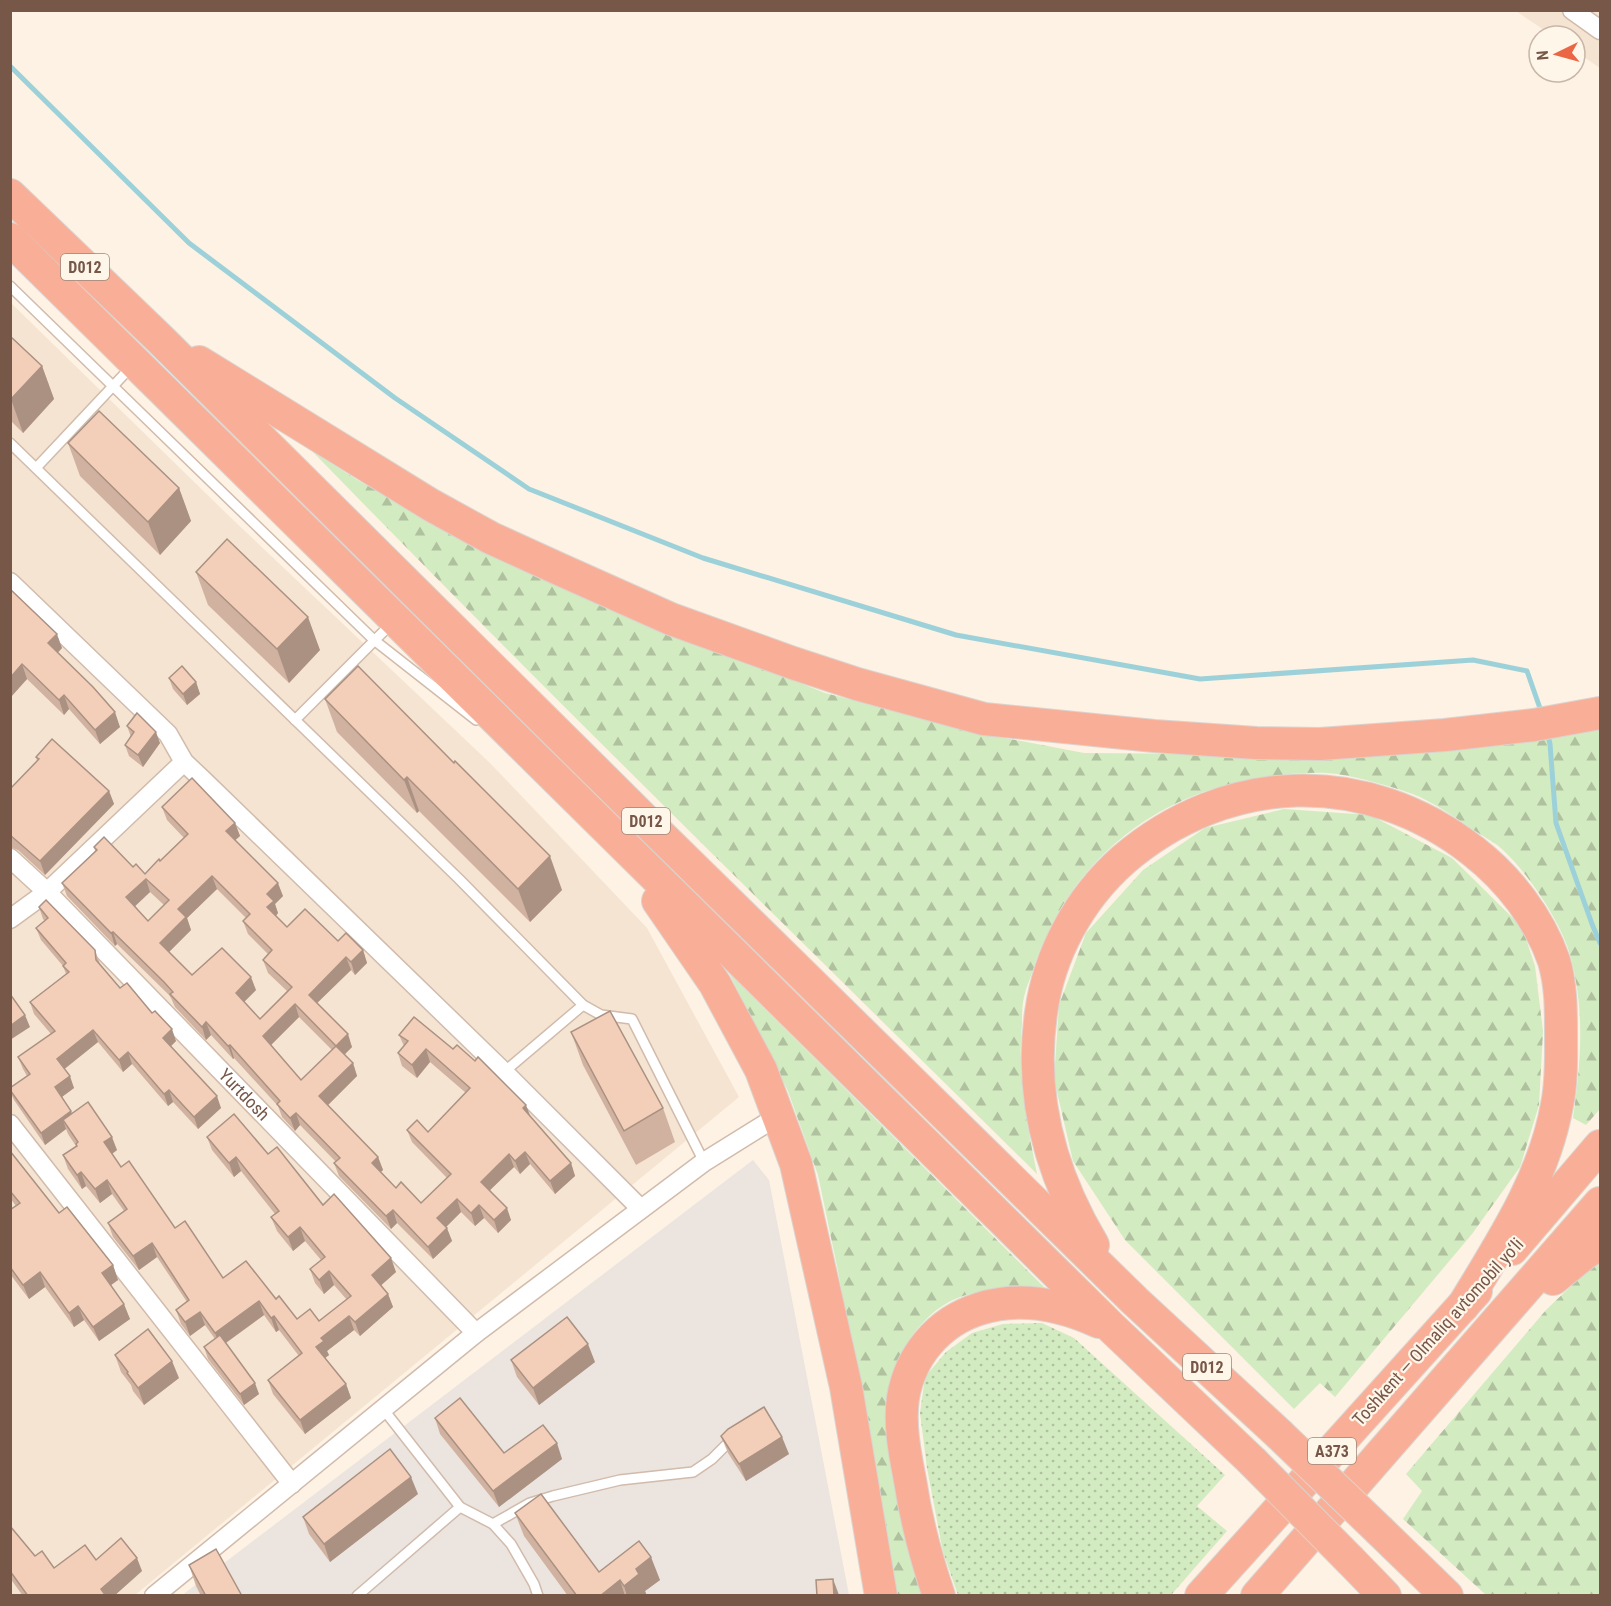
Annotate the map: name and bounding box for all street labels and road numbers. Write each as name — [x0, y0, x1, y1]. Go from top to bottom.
road number: D012 — [61, 254, 109, 280]
road number: D012 — [622, 808, 670, 834]
street label: Yurtdosh — [215, 1064, 274, 1125]
street label: Toshkent — Olmaliq avtomobil yo‘li — [1348, 1234, 1527, 1430]
road number: D012 — [1183, 1354, 1231, 1380]
road number: A373 — [1308, 1438, 1356, 1464]

